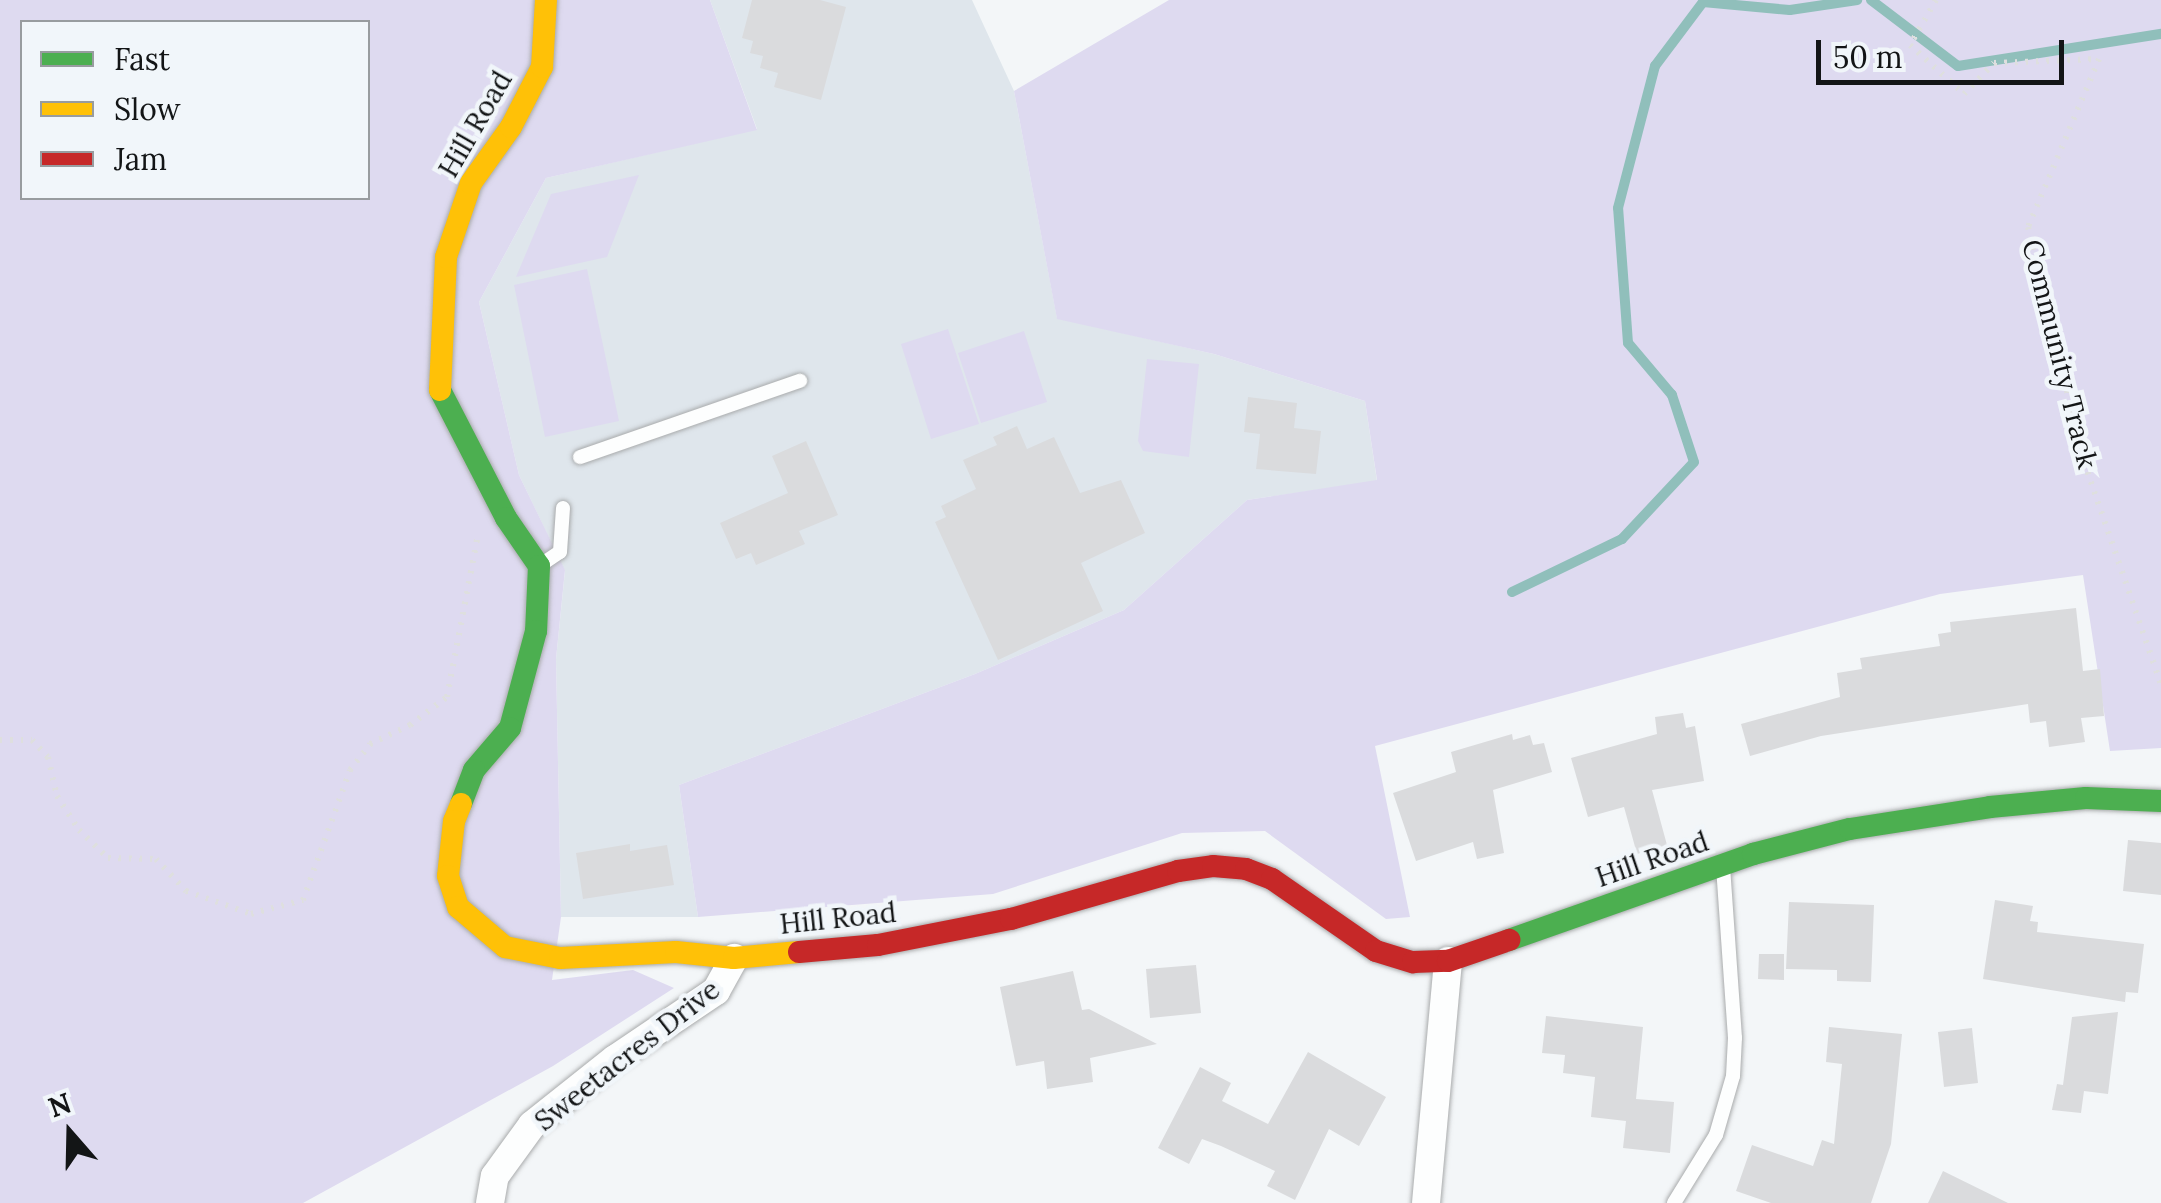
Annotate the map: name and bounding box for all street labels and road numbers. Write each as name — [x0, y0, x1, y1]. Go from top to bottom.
street label: Hill Road — [431, 65, 519, 183]
street label: Community Track — [2015, 236, 2105, 472]
street label: Hill Road — [1591, 824, 1713, 894]
street label: Hill Road — [778, 895, 898, 941]
street label: Sweetacres Drive — [528, 972, 726, 1138]

